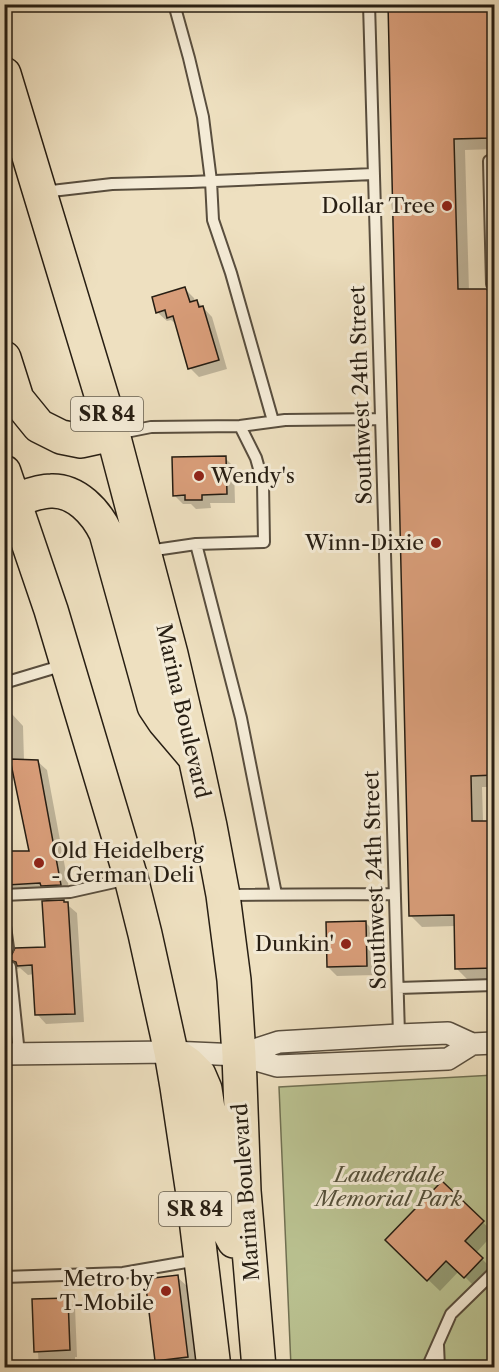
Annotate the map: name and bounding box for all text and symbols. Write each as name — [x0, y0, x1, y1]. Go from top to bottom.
place label: Dollar Tree — [322, 193, 435, 218]
marker: Dollar Tree — [440, 199, 454, 213]
street label: Southwest 24th Street — [344, 285, 377, 505]
road number: SR 84 — [71, 397, 143, 431]
place label: Wendy's — [210, 463, 295, 488]
marker: Wendy's — [192, 469, 206, 483]
place label: Winn-Dixie — [304, 530, 424, 555]
marker: Winn-Dixie — [429, 536, 443, 550]
street label: Marina Boulevard — [151, 621, 216, 801]
street label: Southwest 24th Street — [358, 770, 391, 990]
place label: Old Heidelberg - German Deli — [51, 838, 205, 887]
marker: Old Heidelberg - German Deli — [32, 856, 46, 870]
place label: Dunkin' — [255, 931, 334, 956]
marker: Dunkin' — [339, 937, 353, 951]
street label: Marina Boulevard — [227, 1102, 264, 1282]
park label: Lauderdale Memorial Park — [313, 1162, 462, 1211]
road number: SR 84 — [159, 1192, 231, 1226]
place label: Metro by T-Mobile — [60, 1266, 154, 1315]
marker: Metro by T-Mobile — [159, 1284, 173, 1298]

